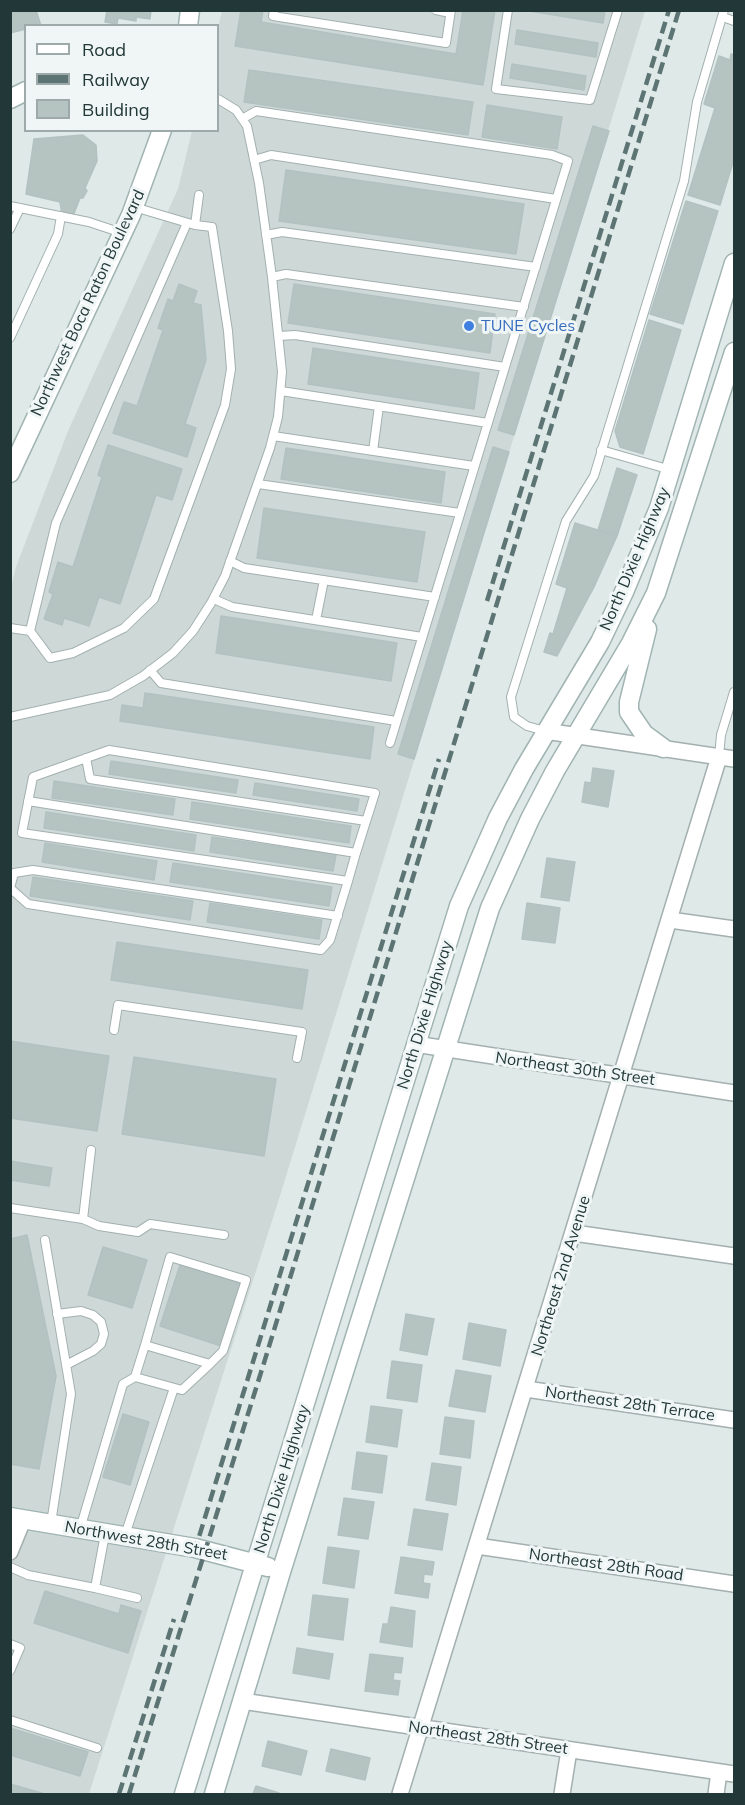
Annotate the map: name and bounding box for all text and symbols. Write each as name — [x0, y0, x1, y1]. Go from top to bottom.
legend — [24, 24, 219, 132]
text: Road — [82, 38, 126, 61]
text: Railway — [82, 68, 150, 91]
text: Building — [82, 98, 150, 121]
street label: Northwest Boca Raton Boulevard — [27, 187, 149, 419]
place label: TUNE Cycles — [481, 316, 575, 336]
marker: TUNE Cycles — [462, 319, 476, 333]
street label: North Dixie Highway — [596, 484, 674, 634]
street label: North Dixie Highway — [393, 938, 457, 1092]
street label: Northeast 30th Street — [494, 1048, 656, 1090]
street label: Northeast 2nd Avenue — [527, 1193, 595, 1359]
street label: Northeast 28th Terrace — [544, 1383, 716, 1425]
street label: North Dixie Highway — [250, 1402, 314, 1556]
street label: Northwest 28th Street — [63, 1517, 229, 1565]
street label: Northeast 28th Road — [528, 1545, 684, 1585]
street label: Northeast 28th Street — [407, 1717, 569, 1759]

